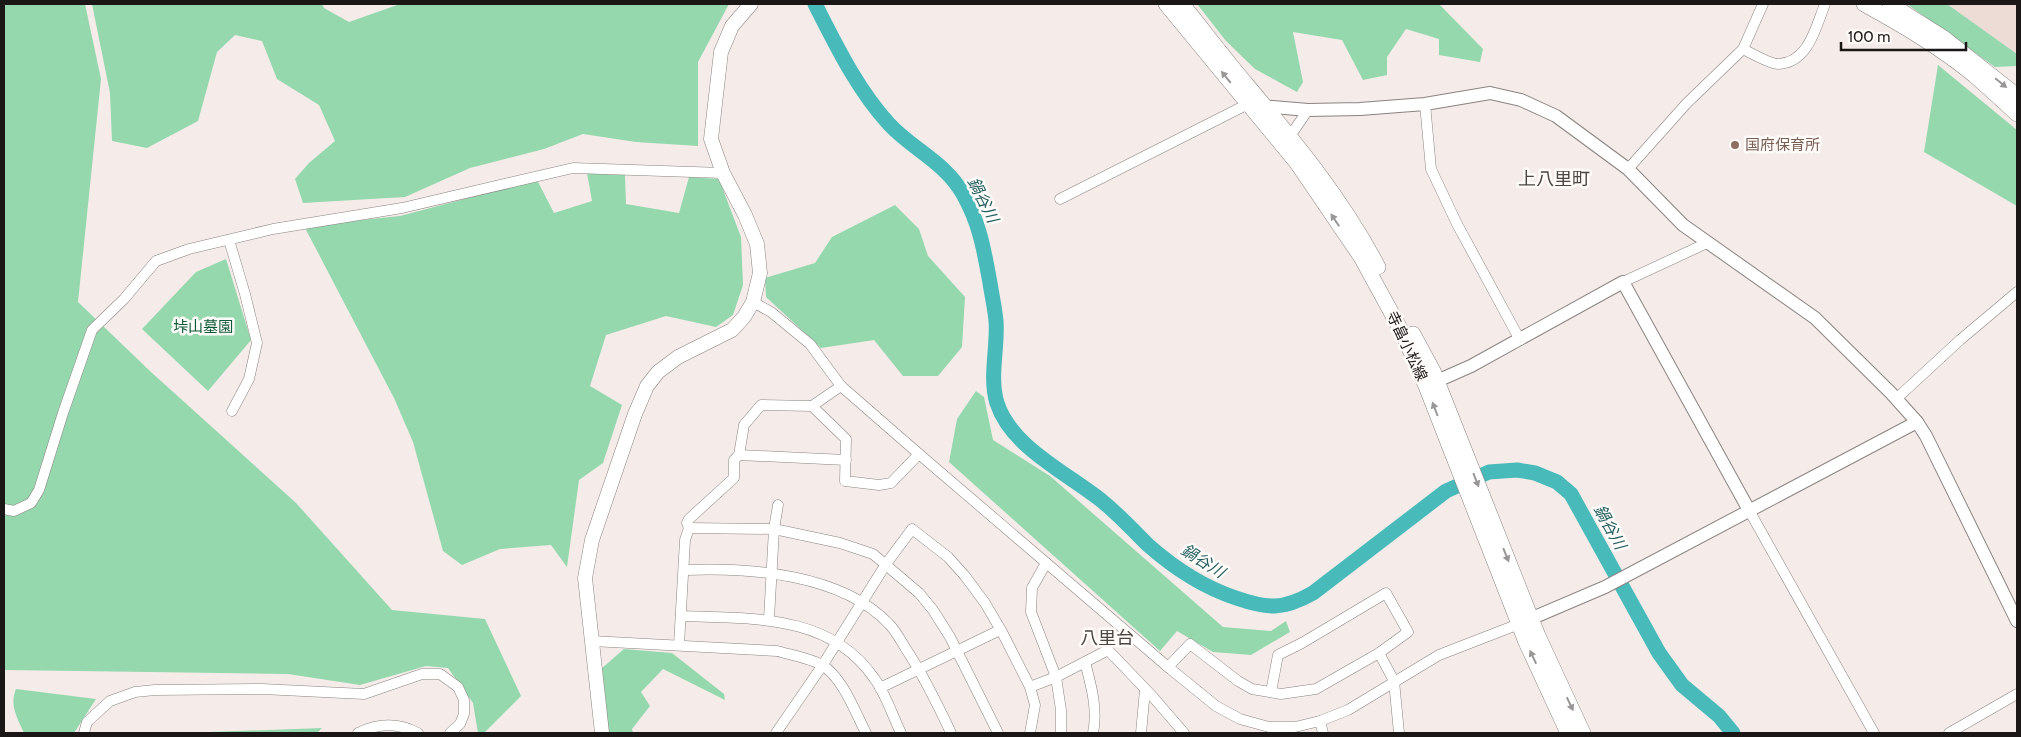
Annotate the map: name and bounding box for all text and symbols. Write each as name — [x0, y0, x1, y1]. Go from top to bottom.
scale bar — [1841, 20, 1966, 52]
text: 100 m — [1848, 28, 1890, 46]
one-way arrow — [1220, 71, 1231, 84]
one-way arrow — [1994, 77, 2007, 88]
place label: 国府保育所 — [1745, 136, 1820, 154]
marker: 国府保育所 — [1729, 139, 1741, 151]
district label: 上八里町 — [1518, 168, 1590, 190]
water label: 鍋谷川 — [964, 174, 1003, 227]
one-way arrow — [1331, 213, 1340, 226]
street label: 寺畠小松線 — [1383, 308, 1431, 384]
park label: 垰山墓園 — [173, 318, 233, 336]
one-way arrow — [1431, 402, 1438, 417]
one-way arrow — [1472, 473, 1480, 488]
water label: 鍋谷川 — [1590, 501, 1631, 554]
water label: 鍋谷川 — [1178, 540, 1230, 583]
one-way arrow — [1502, 548, 1510, 563]
district label: 八里台 — [1080, 627, 1134, 649]
one-way arrow — [1529, 650, 1537, 664]
one-way arrow — [1566, 697, 1574, 711]

